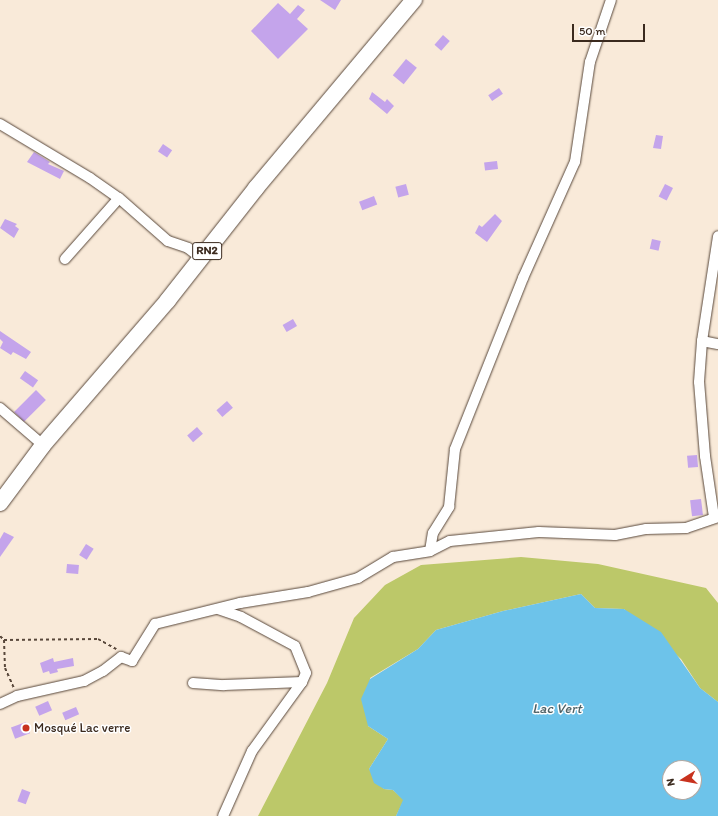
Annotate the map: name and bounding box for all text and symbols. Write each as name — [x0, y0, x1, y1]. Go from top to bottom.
scale bar — [574, 16, 647, 42]
text: 50 m — [579, 24, 605, 38]
road number: RN2 — [192, 241, 222, 261]
water label: Lac Vert — [532, 701, 582, 717]
place label: Mosqué Lac verre — [34, 720, 130, 736]
marker: Mosqué Lac verre — [21, 723, 31, 733]
north arrow — [662, 760, 702, 800]
text: N — [664, 777, 678, 787]

